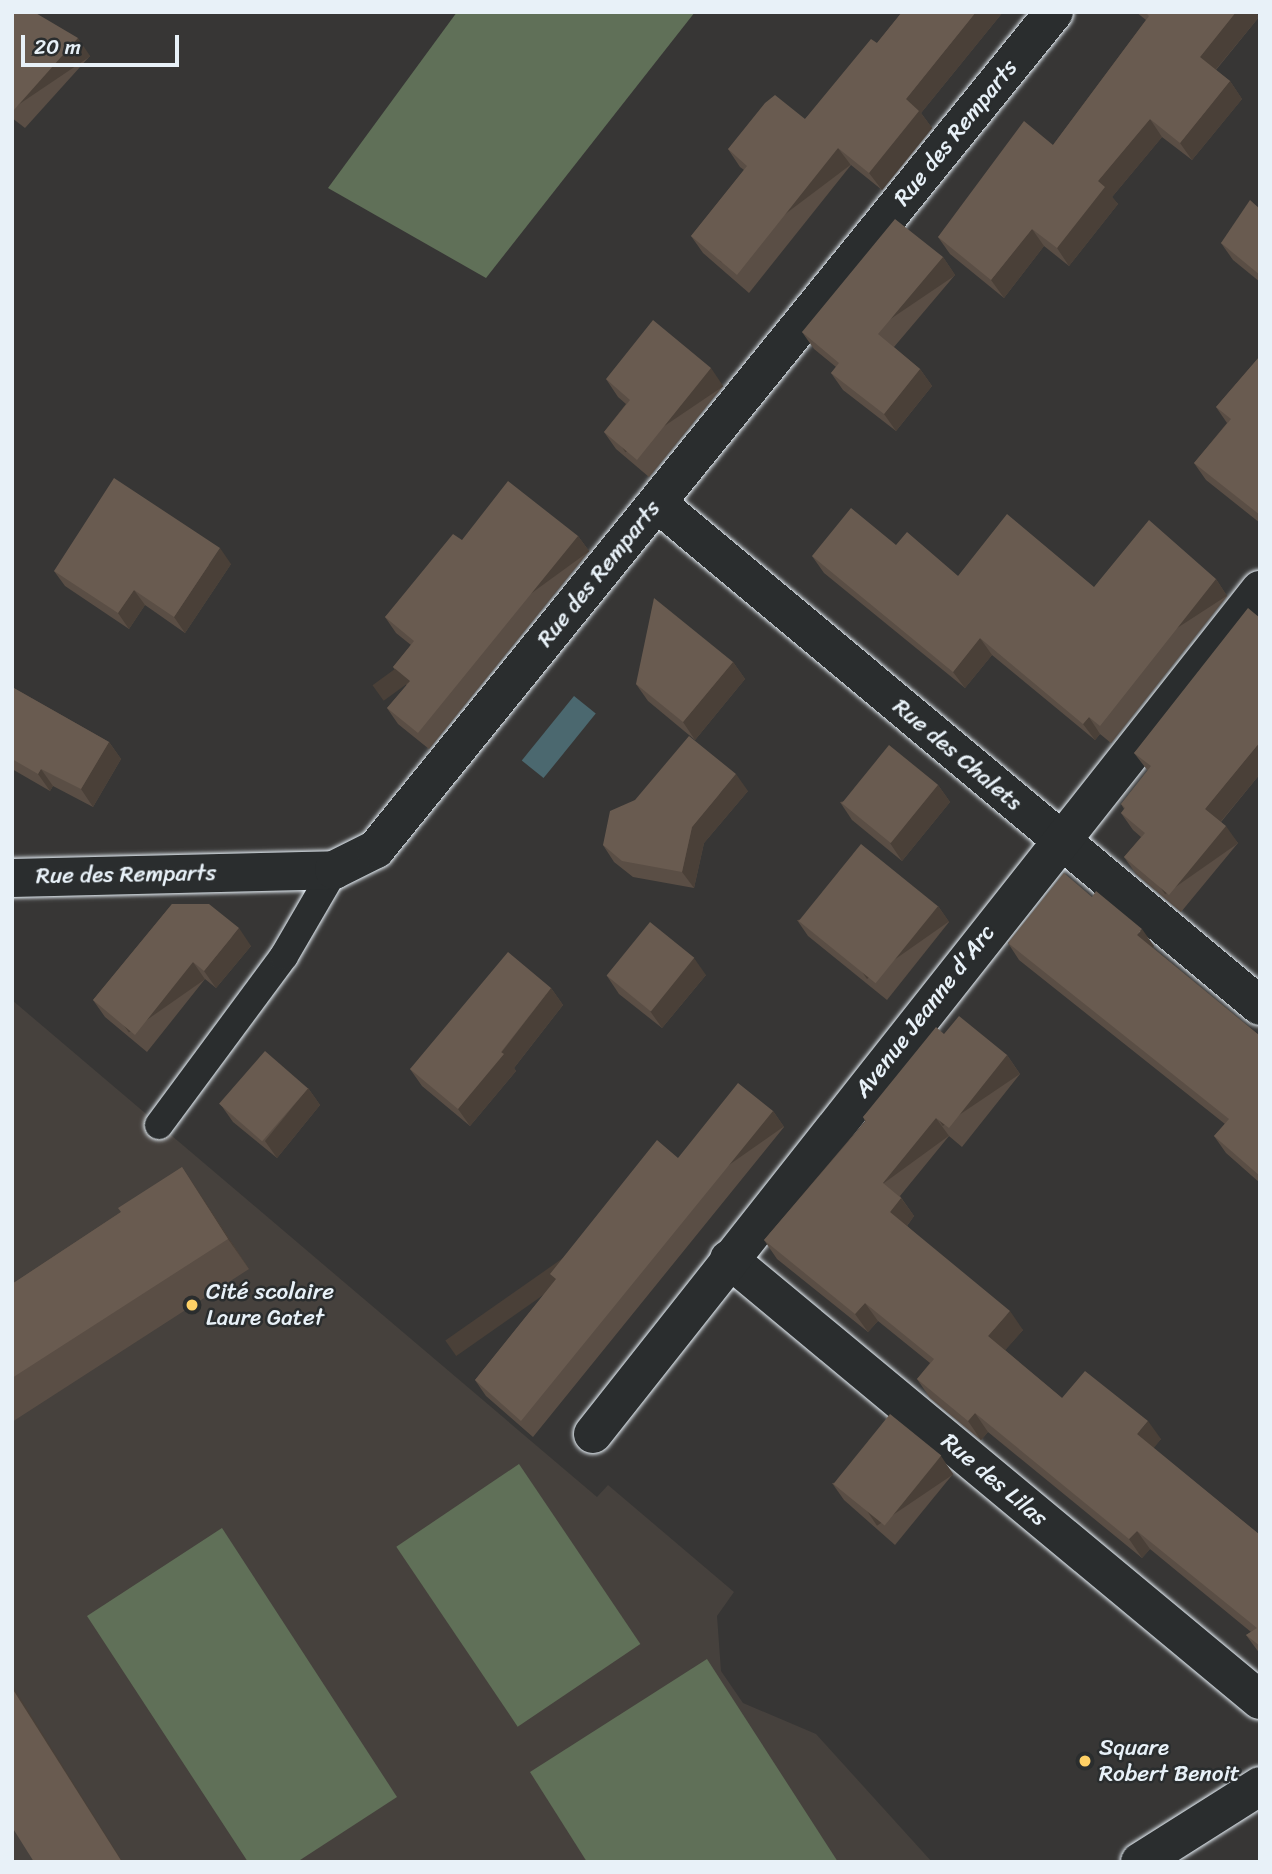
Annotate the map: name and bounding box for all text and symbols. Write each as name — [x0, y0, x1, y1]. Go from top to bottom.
scale bar — [24, 21, 182, 65]
text: 20 m — [34, 28, 81, 66]
street label: Rue des Remparts — [888, 54, 1024, 212]
street label: Rue des Remparts — [531, 495, 667, 653]
street label: Rue des Chalets — [887, 693, 1027, 817]
street label: Rue des Remparts — [35, 860, 217, 890]
street label: Avenue Jeanne d'Arc — [849, 919, 1001, 1103]
place label: Cité scolaire Laure Gatet — [206, 1278, 334, 1332]
marker: Cité scolaire Laure Gatet — [184, 1297, 200, 1313]
street label: Rue des Lilas — [935, 1428, 1053, 1532]
place label: Square Robert Benoit — [1099, 1734, 1241, 1788]
marker: Square Robert Benoit — [1077, 1753, 1093, 1769]

